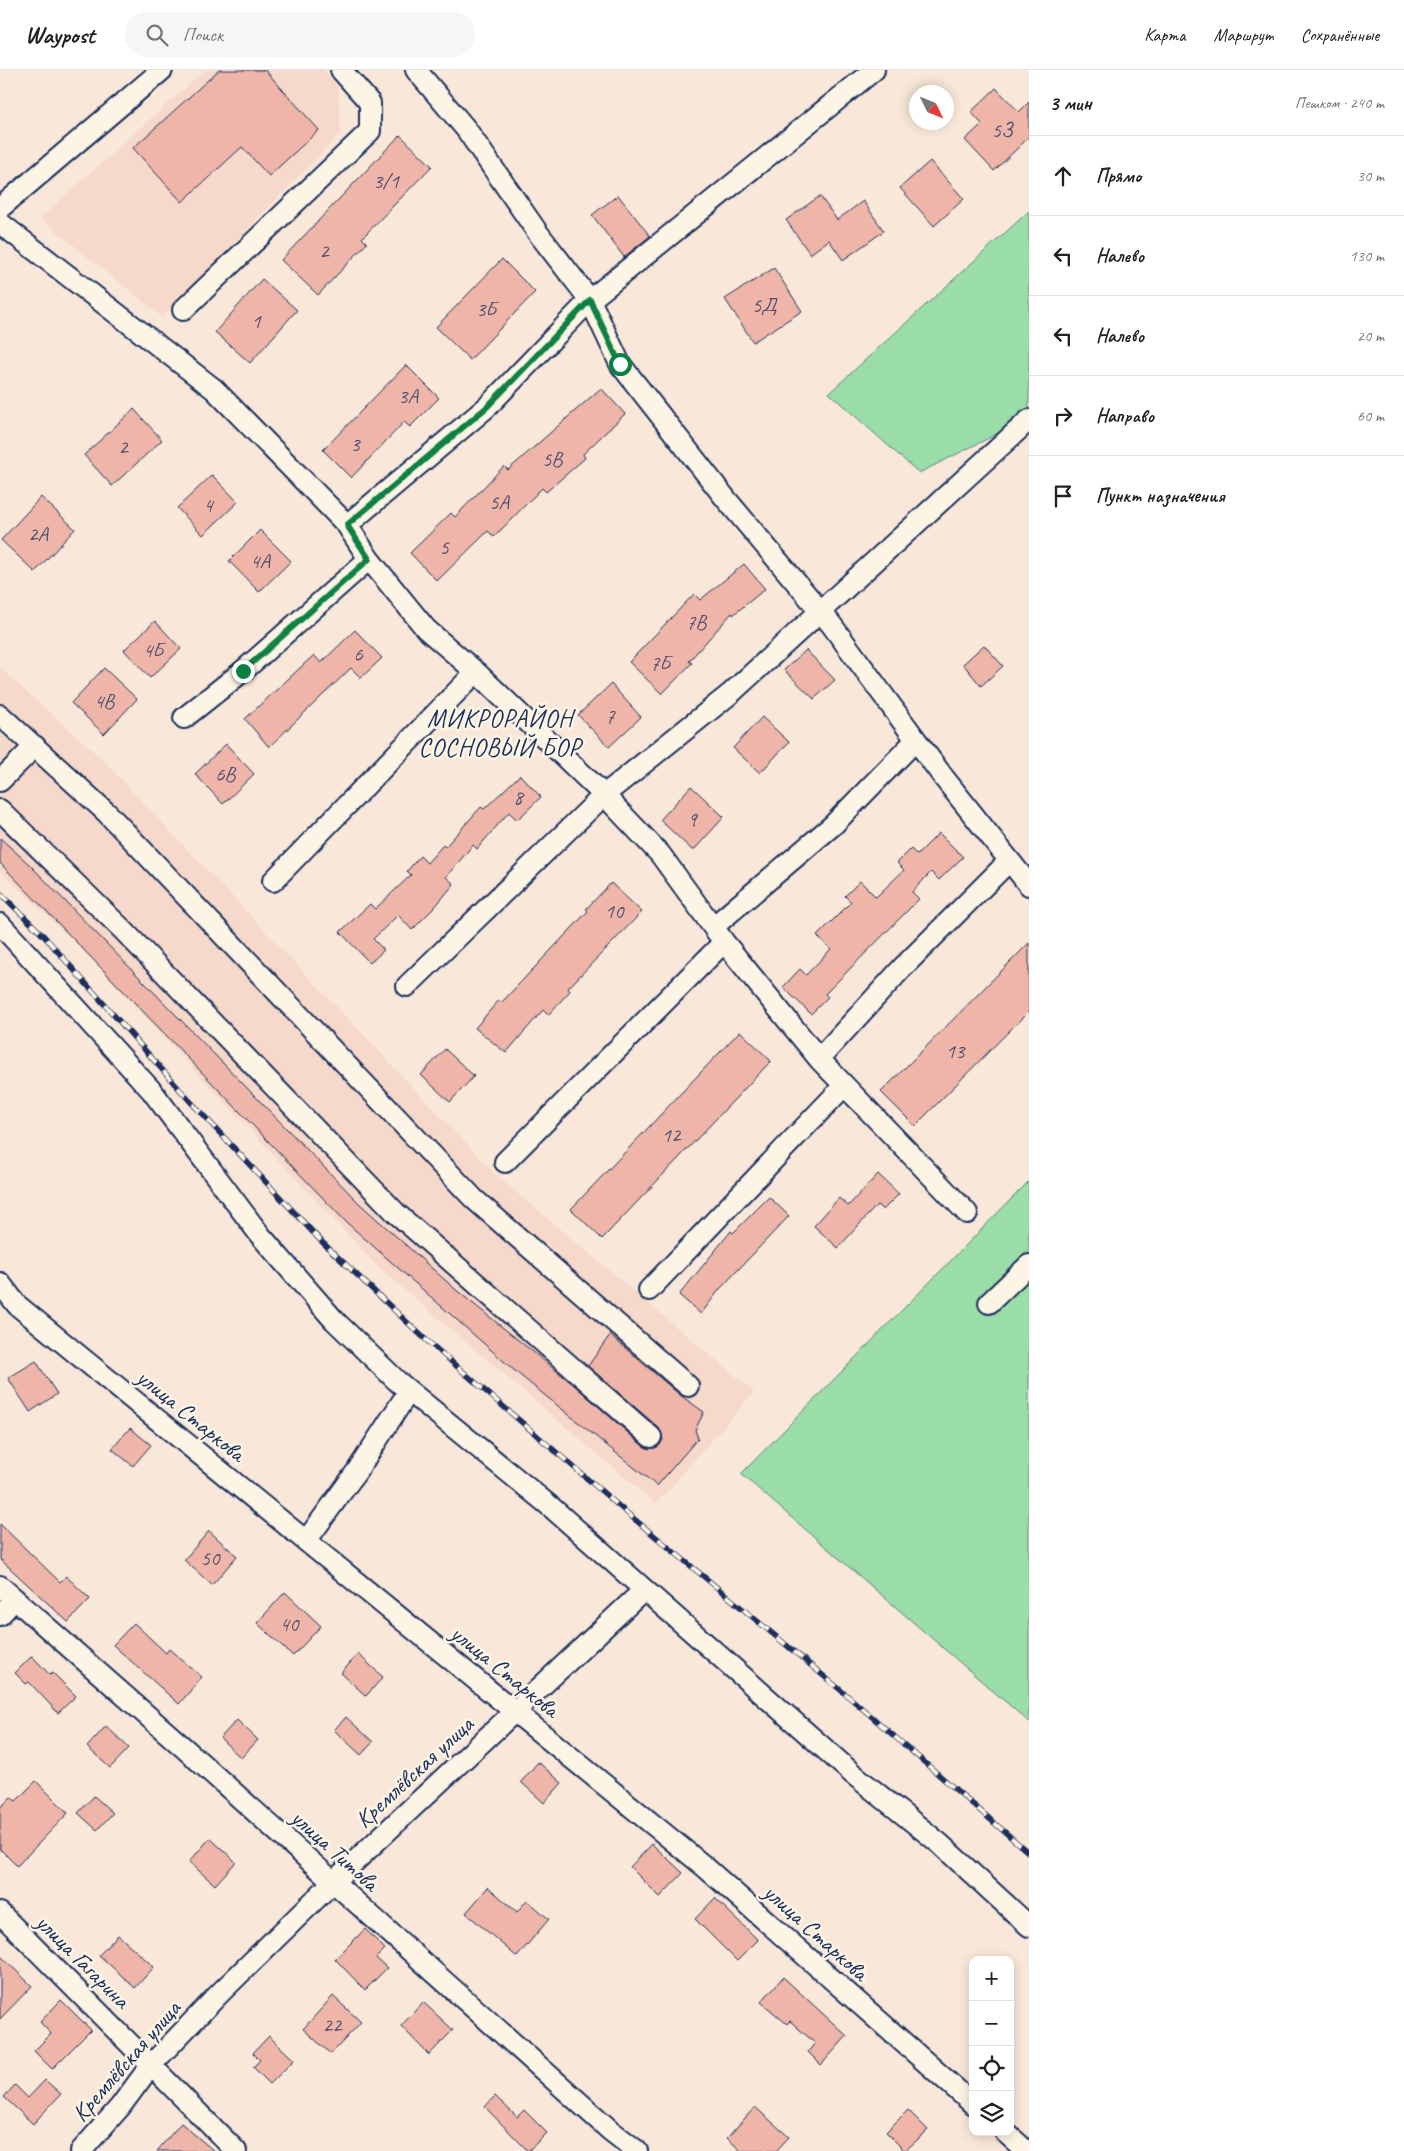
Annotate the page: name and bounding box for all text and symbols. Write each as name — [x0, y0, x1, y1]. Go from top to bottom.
search box — [125, 12, 475, 57]
text: Waypost — [25, 20, 95, 50]
icon: search — [143, 21, 171, 49]
text: Поиск — [183, 23, 223, 47]
text: Карта — [1144, 24, 1185, 46]
text: Маршрут — [1213, 24, 1273, 46]
text: Сохранённые — [1301, 24, 1379, 46]
north arrow — [909, 85, 954, 130]
text: 3 мин — [1049, 90, 1092, 116]
text: Пешком · 240 m — [1295, 93, 1384, 113]
house number: 5З — [992, 117, 1014, 143]
icon: ahead — [1049, 162, 1077, 190]
text: Прямо — [1096, 164, 1141, 188]
text: 30 m — [1357, 166, 1384, 186]
house number: 3/1 — [373, 168, 400, 194]
house number: 2 — [319, 238, 330, 264]
icon: left — [1049, 242, 1077, 270]
text: Налево — [1096, 244, 1144, 268]
text: 130 m — [1350, 246, 1384, 266]
house number: 5Д — [752, 292, 778, 318]
house number: 3Б — [476, 296, 499, 322]
house number: 1 — [251, 308, 262, 334]
icon: left — [1049, 322, 1077, 350]
text: Налево — [1096, 324, 1144, 348]
text: 20 m — [1357, 326, 1384, 346]
route start — [609, 353, 632, 376]
house number: 3А — [398, 383, 419, 409]
icon: right — [1049, 402, 1077, 430]
text: Направо — [1096, 404, 1154, 428]
text: 60 m — [1357, 406, 1384, 426]
house number: 3 — [350, 431, 361, 457]
house number: 2 — [118, 434, 129, 460]
house number: 5В — [542, 446, 564, 472]
icon: arrive — [1049, 482, 1077, 510]
text: Пункт назначения — [1096, 484, 1225, 508]
house number: 5А — [489, 489, 510, 515]
house number: 4 — [203, 492, 215, 518]
house number: 2А — [28, 521, 49, 547]
house number: 5 — [439, 534, 450, 560]
house number: 4А — [250, 548, 271, 574]
house number: 7В — [686, 609, 708, 635]
house number: 4Б — [143, 637, 166, 663]
house number: 6 — [353, 641, 363, 667]
house number: 7Б — [650, 650, 673, 676]
route end — [232, 660, 255, 683]
house number: 4В — [94, 688, 116, 714]
district label: МИКРОРАЙОН СОСНОВЫЙ БОР — [419, 703, 584, 764]
house number: 7 — [605, 703, 616, 729]
house number: 6В — [215, 761, 237, 787]
house number: 8 — [513, 784, 525, 810]
house number: 9 — [687, 806, 698, 832]
house number: 10 — [605, 898, 625, 924]
house number: 13 — [946, 1038, 966, 1064]
house number: 12 — [662, 1122, 682, 1148]
street label: улица Старкова — [129, 1361, 253, 1469]
house number: 50 — [201, 1545, 221, 1571]
house number: 40 — [280, 1611, 300, 1637]
street label: улица Старкова — [443, 1617, 567, 1725]
street label: Кремлёвская улица — [349, 1709, 480, 1834]
street label: улица Титова — [283, 1801, 387, 1899]
street label: улица Старкова — [756, 1876, 876, 1988]
street label: улица Гагарина — [28, 1906, 138, 2016]
map controls — [969, 1956, 1014, 2136]
button: + — [969, 1956, 1014, 2001]
street label: Кремлёвская улица — [65, 1993, 188, 2128]
button: − — [969, 2001, 1014, 2046]
house number: 22 — [323, 2012, 343, 2038]
button: locate — [969, 2046, 1014, 2091]
button: layers — [969, 2091, 1014, 2136]

